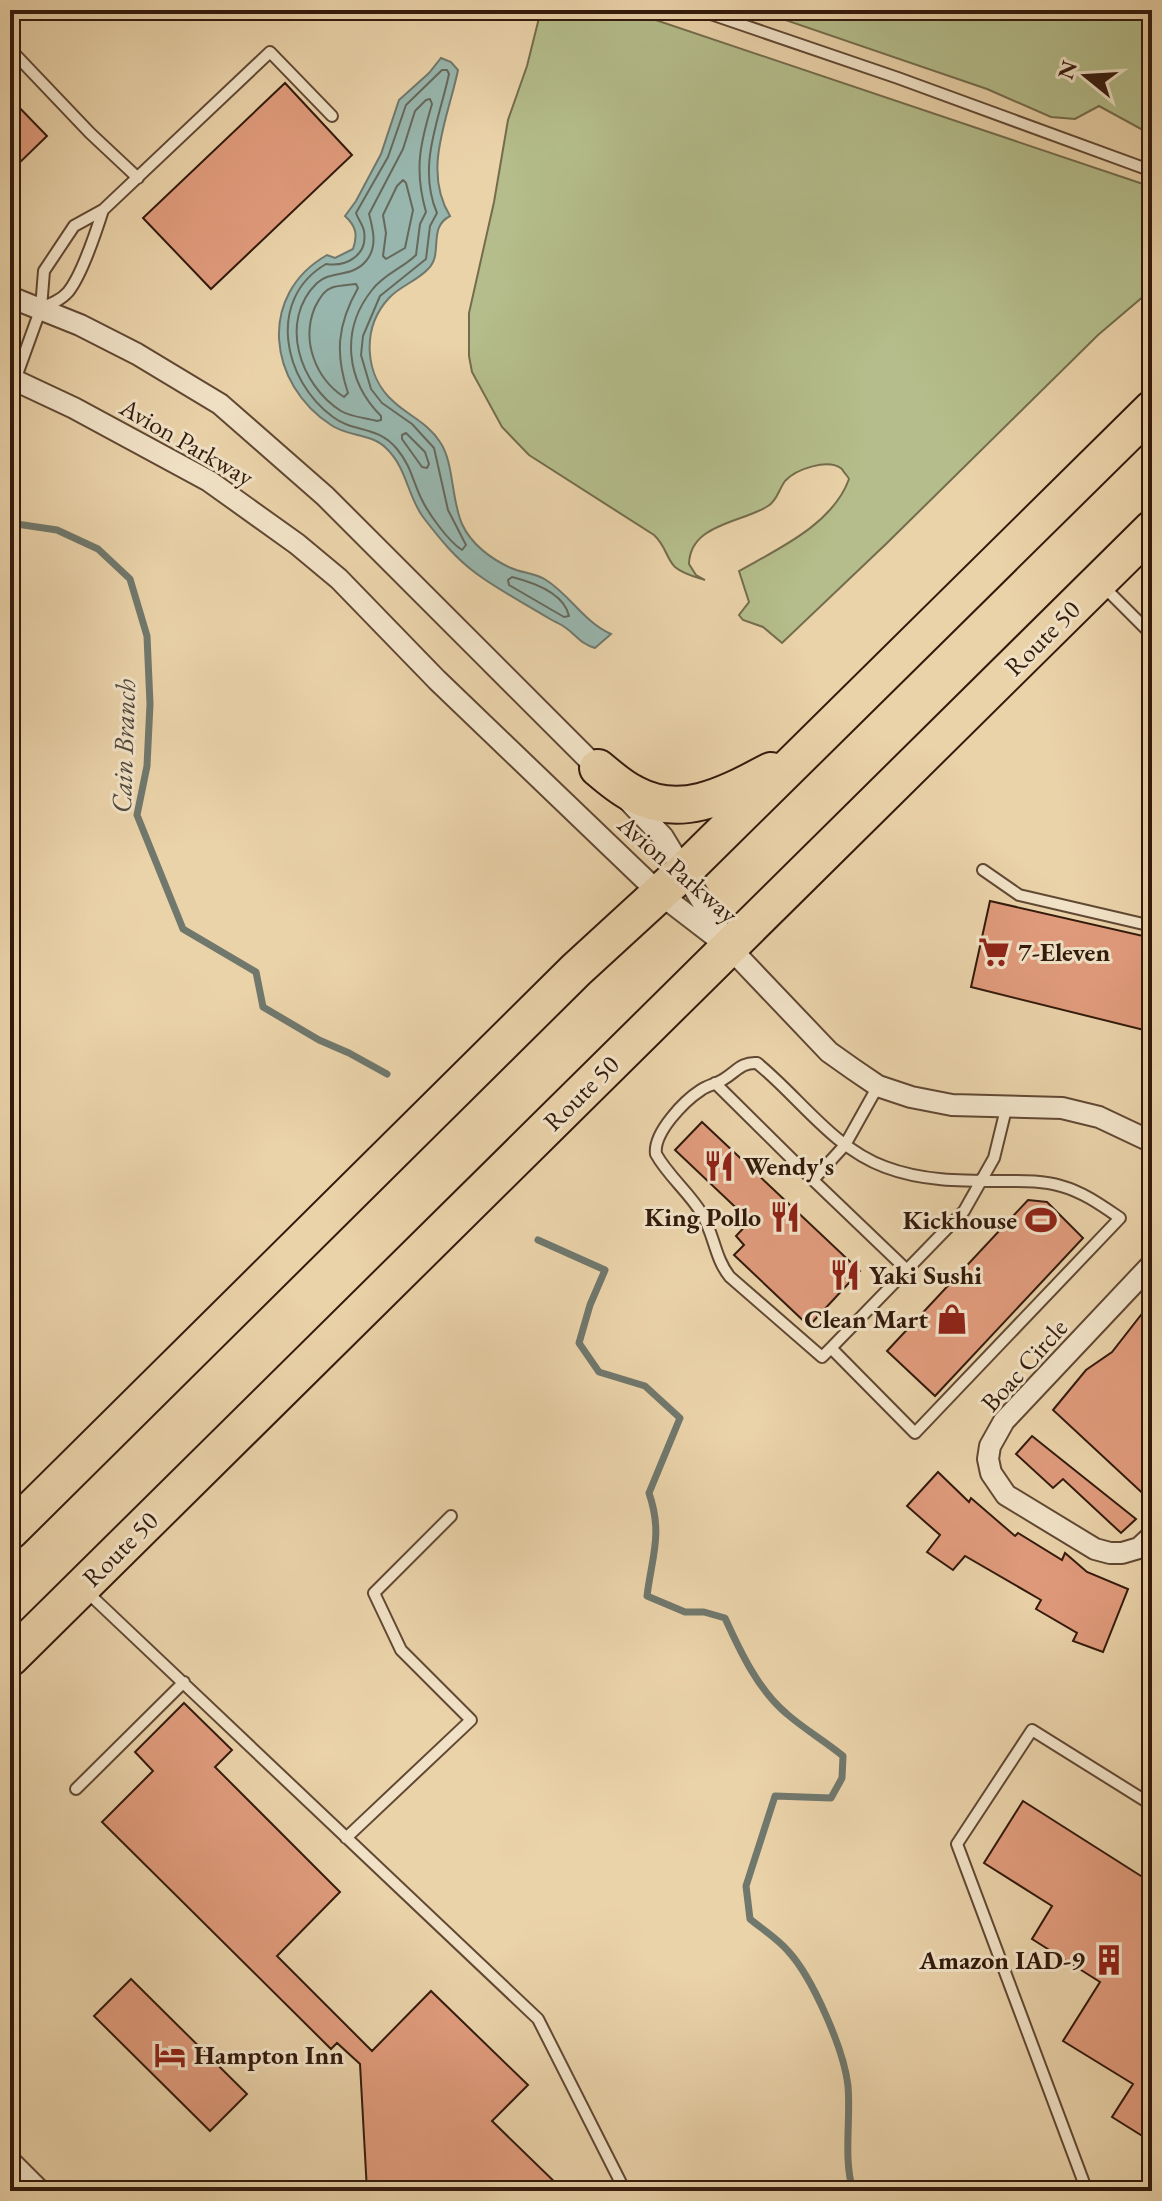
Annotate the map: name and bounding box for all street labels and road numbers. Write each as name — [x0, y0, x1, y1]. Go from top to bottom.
street label: Avion Parkway — [113, 390, 261, 494]
street label: Route 50 — [997, 593, 1087, 683]
street label: Avion Parkway — [610, 807, 746, 931]
street label: Route 50 — [536, 1048, 626, 1138]
street label: Boac Circle — [973, 1311, 1075, 1419]
street label: Route 50 — [75, 1504, 165, 1594]

